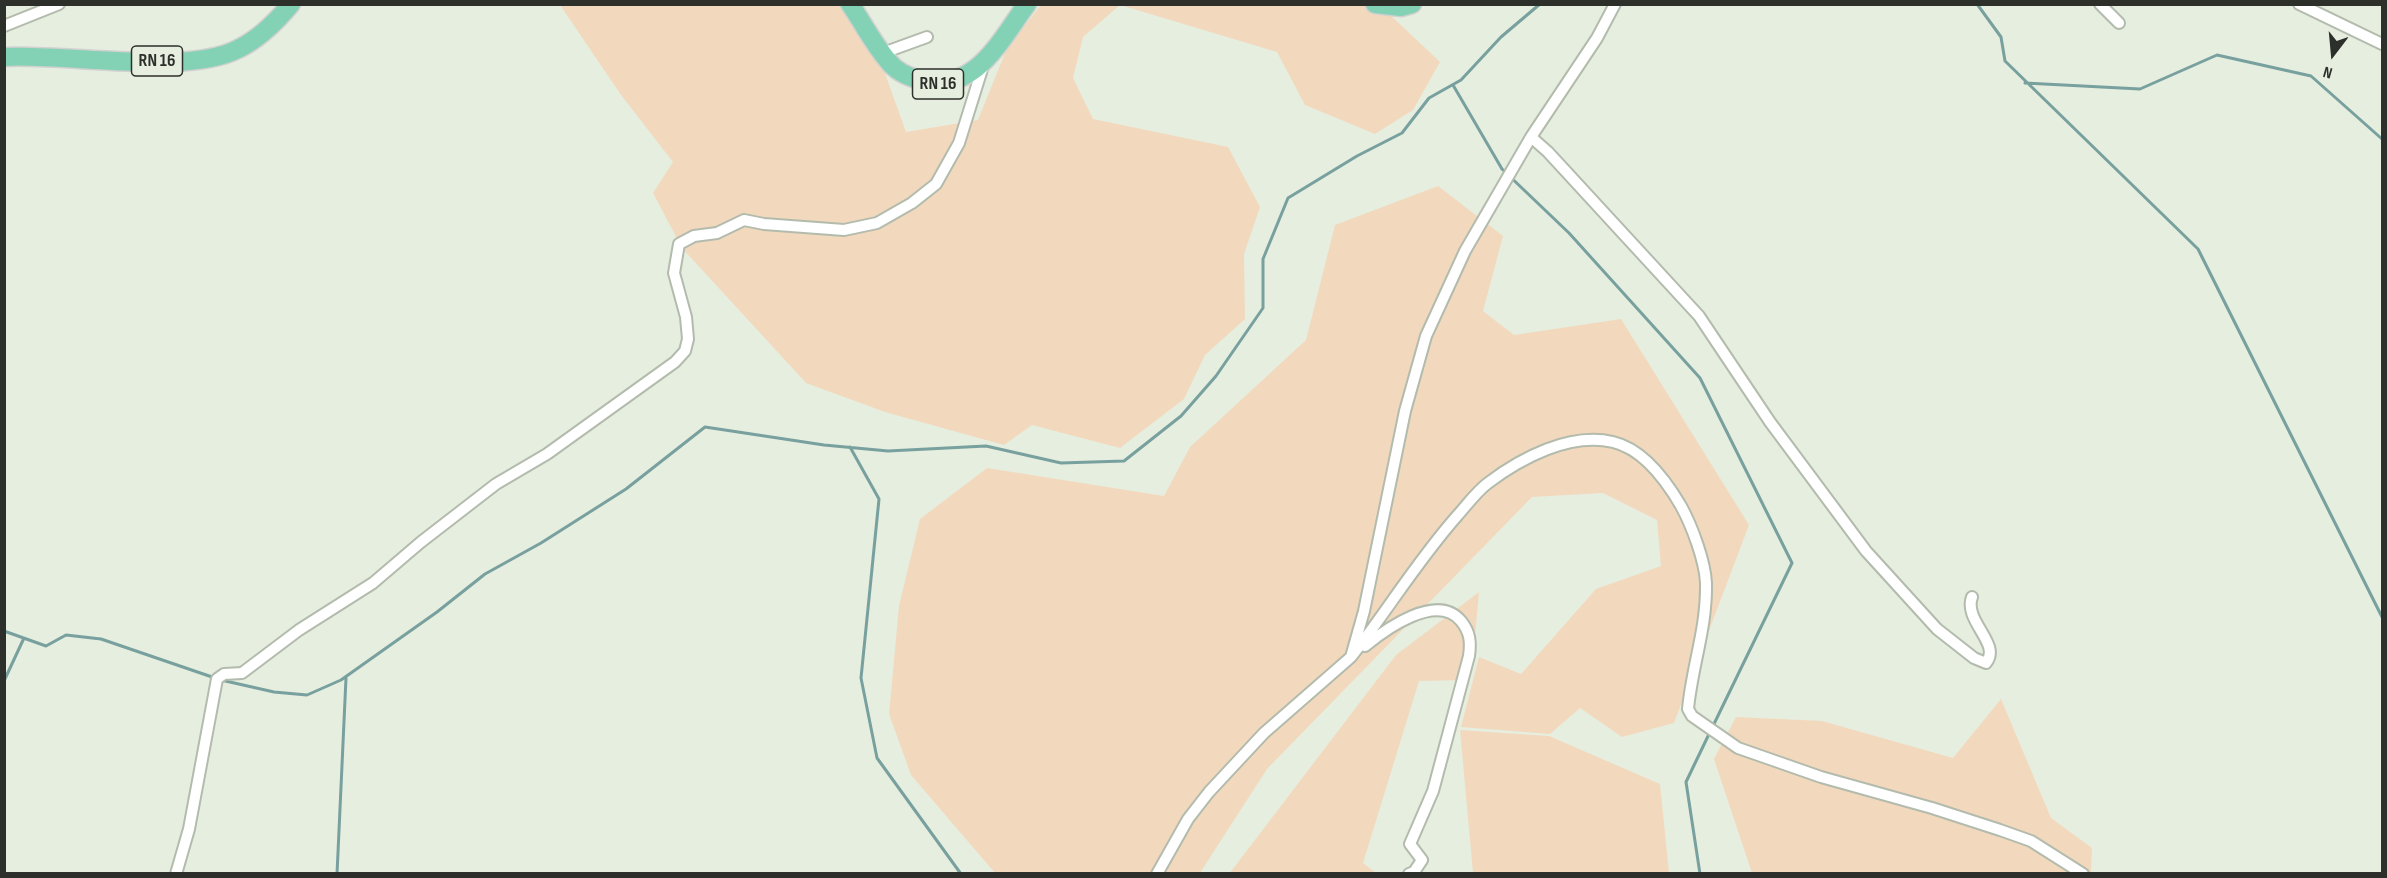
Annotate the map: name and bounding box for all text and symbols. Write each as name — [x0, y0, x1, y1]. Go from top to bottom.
north arrow — [2303, 24, 2363, 84]
road number: RN 16 — [132, 46, 182, 76]
text: N — [2321, 61, 2335, 82]
road number: RN 16 — [912, 69, 964, 99]

